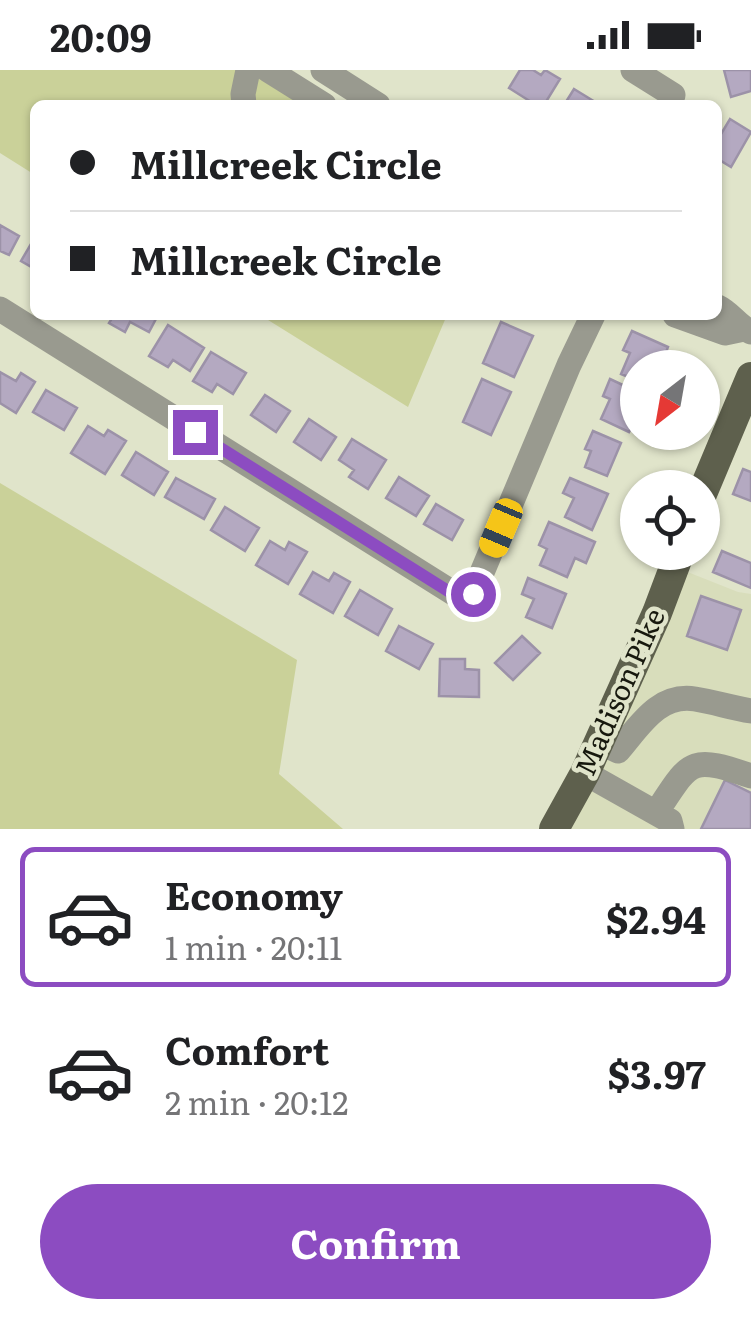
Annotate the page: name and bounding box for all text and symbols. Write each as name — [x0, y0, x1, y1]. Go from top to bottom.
text: 20:09 — [50, 7, 152, 64]
text: Millcreek Circle — [130, 134, 442, 191]
text: Millcreek Circle — [130, 230, 442, 287]
north arrow — [620, 350, 720, 450]
map controls — [620, 350, 720, 570]
route end — [173, 410, 218, 455]
button: locate — [620, 470, 720, 570]
car — [475, 495, 527, 561]
route start — [451, 572, 496, 617]
street label: Madison Pike — [563, 601, 674, 782]
text: Economy — [165, 865, 343, 922]
icon: car — [45, 872, 135, 962]
text: $2.94 — [606, 889, 706, 946]
text: 1 min · 20:11 — [165, 922, 342, 970]
text: Comfort — [165, 1020, 329, 1077]
icon: car — [45, 1027, 135, 1117]
text: $3.97 — [608, 1044, 706, 1101]
text: 2 min · 20:12 — [165, 1077, 349, 1125]
button: Confirm — [40, 1184, 711, 1299]

